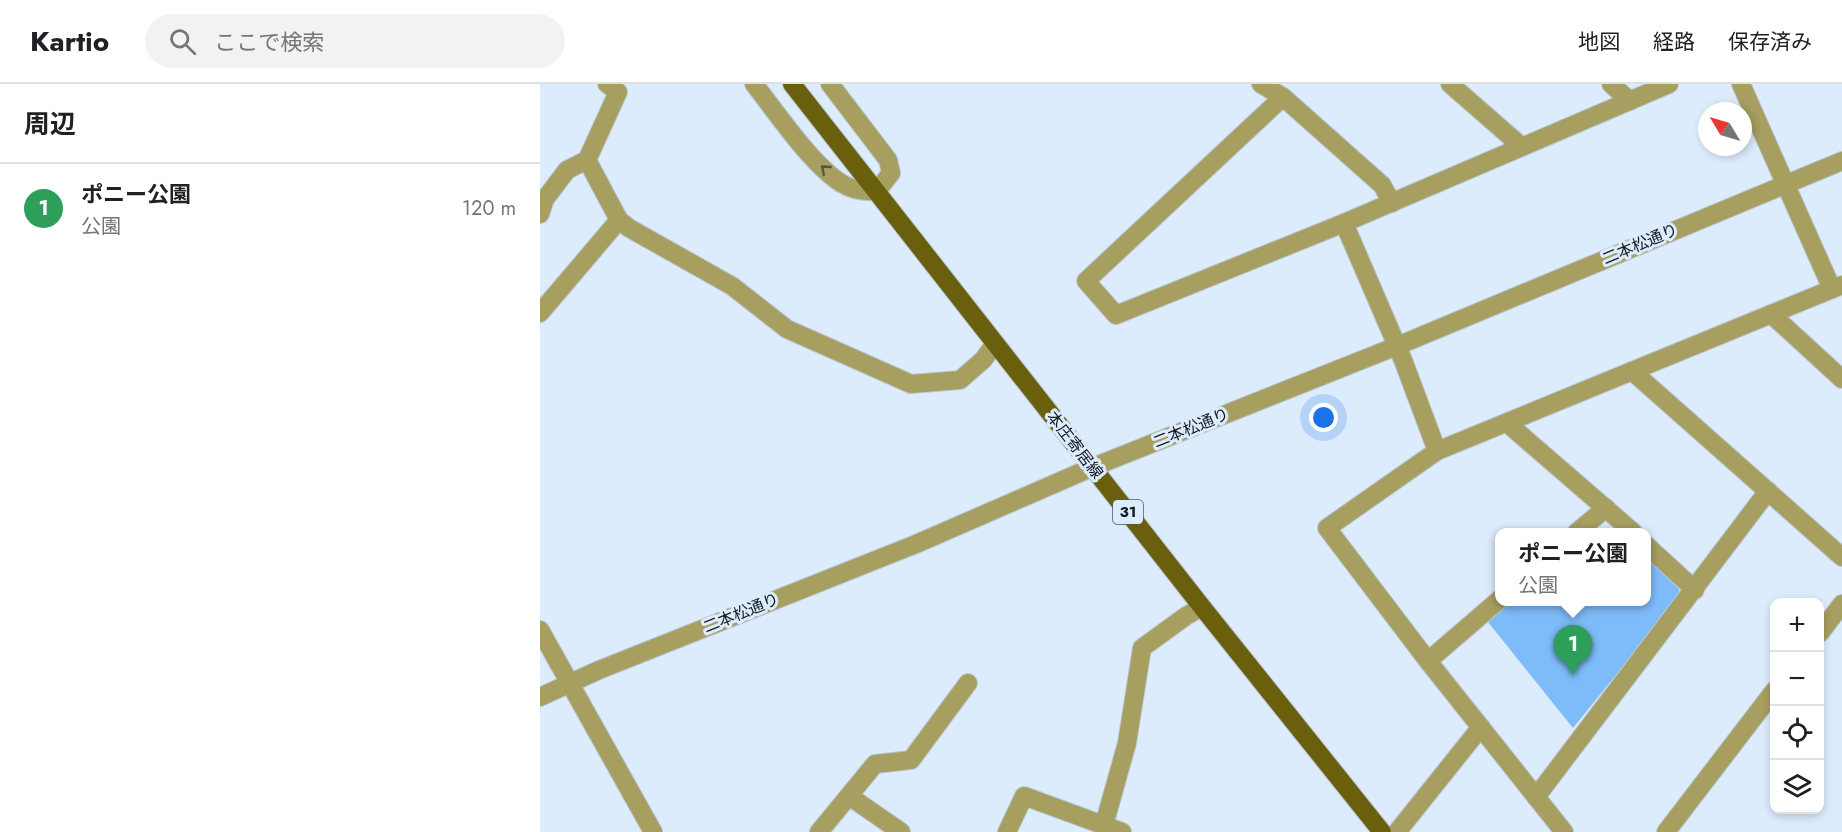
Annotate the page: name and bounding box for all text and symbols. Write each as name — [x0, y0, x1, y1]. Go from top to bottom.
search box — [145, 14, 565, 68]
text: Kartio — [30, 21, 109, 62]
icon: search — [166, 25, 199, 58]
text: ここで検索 — [214, 26, 324, 58]
text: 地図 — [1578, 27, 1620, 57]
text: 経路 — [1653, 27, 1695, 57]
text: 保存済み — [1728, 27, 1812, 57]
north arrow — [1698, 102, 1752, 156]
text: 周辺 — [24, 105, 76, 143]
one-way arrow — [821, 165, 832, 176]
text: ポニー公園 — [81, 178, 191, 210]
text: 1 — [38, 194, 49, 223]
text: 120 m — [462, 194, 516, 223]
text: 公園 — [81, 212, 121, 241]
street label: 二本松通り — [1599, 218, 1681, 270]
street label: 二本松通り — [1150, 402, 1232, 454]
your location — [1309, 403, 1338, 432]
street label: 本庄寄居線 — [1041, 406, 1109, 484]
road number: 31 — [1113, 500, 1143, 524]
popup — [1495, 528, 1651, 606]
text: ポニー公園 — [1518, 537, 1628, 569]
text: 公園 — [1518, 571, 1558, 600]
street label: 二本松通り — [700, 587, 782, 639]
map controls — [1770, 598, 1824, 814]
button: + — [1770, 598, 1824, 652]
pin: 1 — [1554, 626, 1592, 675]
button: − — [1770, 652, 1824, 706]
button: locate — [1770, 706, 1824, 760]
button: layers — [1770, 760, 1824, 814]

